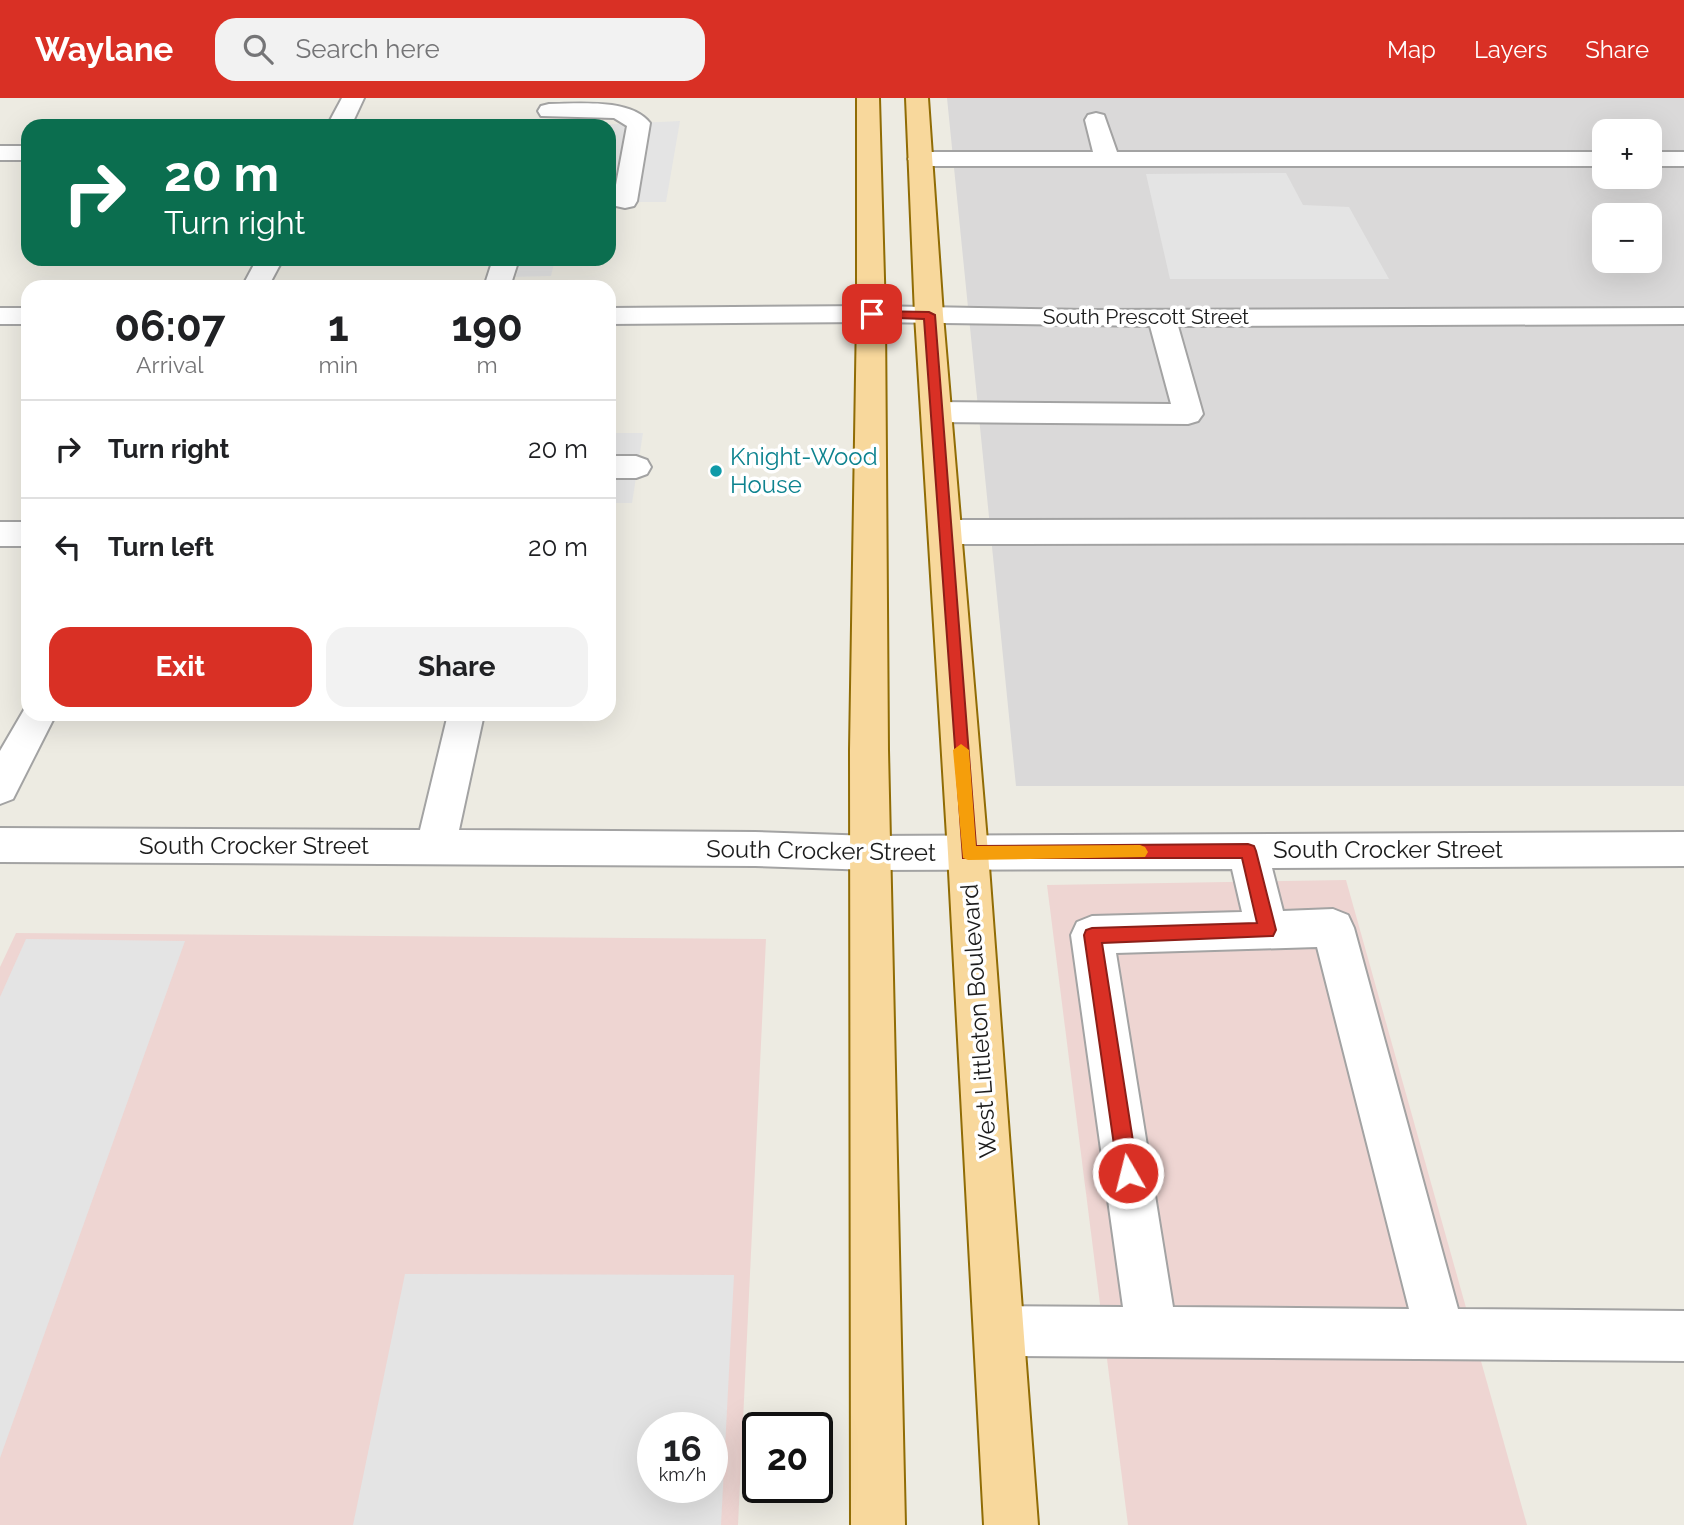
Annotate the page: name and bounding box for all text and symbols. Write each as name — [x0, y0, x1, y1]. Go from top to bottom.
search box — [215, 18, 705, 81]
text: Waylane — [35, 30, 173, 69]
icon: search — [239, 30, 277, 68]
text: Search here — [295, 34, 440, 64]
text: Map — [1387, 35, 1436, 64]
text: Layers — [1474, 35, 1547, 64]
text: Share — [1585, 35, 1649, 64]
map controls — [1592, 119, 1662, 273]
button: + — [1592, 119, 1662, 189]
text: 20 m — [164, 145, 279, 202]
icon: right — [49, 147, 140, 238]
button: − — [1592, 203, 1662, 273]
text: Turn right — [164, 204, 305, 241]
pin — [842, 284, 902, 344]
icon: arrive — [853, 295, 891, 333]
text: 06:07 — [114, 302, 225, 351]
text: 1 — [328, 302, 349, 351]
text: 190 — [451, 302, 523, 351]
street label: South Prescott Street — [1043, 304, 1249, 329]
text: Arrival — [136, 351, 204, 378]
text: min — [319, 351, 358, 378]
text: m — [476, 351, 498, 378]
icon: right — [49, 430, 87, 468]
text: Turn right — [108, 434, 229, 464]
text: 20 m — [528, 434, 588, 464]
place label: Knight-Wood House — [730, 442, 878, 499]
marker: Knight-Wood House — [708, 463, 724, 479]
icon: left — [49, 528, 87, 566]
text: Turn left — [108, 532, 214, 562]
text: 20 m — [528, 532, 588, 562]
button: Exit — [49, 627, 312, 707]
button: Share — [326, 627, 588, 707]
street label: South Crocker Street — [139, 831, 369, 860]
street label: South Crocker Street — [706, 834, 936, 867]
street label: South Crocker Street — [1273, 835, 1503, 864]
street label: West Littleton Boulevard — [954, 883, 1003, 1159]
position arrow — [1091, 1136, 1165, 1210]
speed limit sign: 20 — [742, 1412, 833, 1503]
text: 16 — [663, 1428, 702, 1469]
text: km/h — [659, 1464, 706, 1485]

